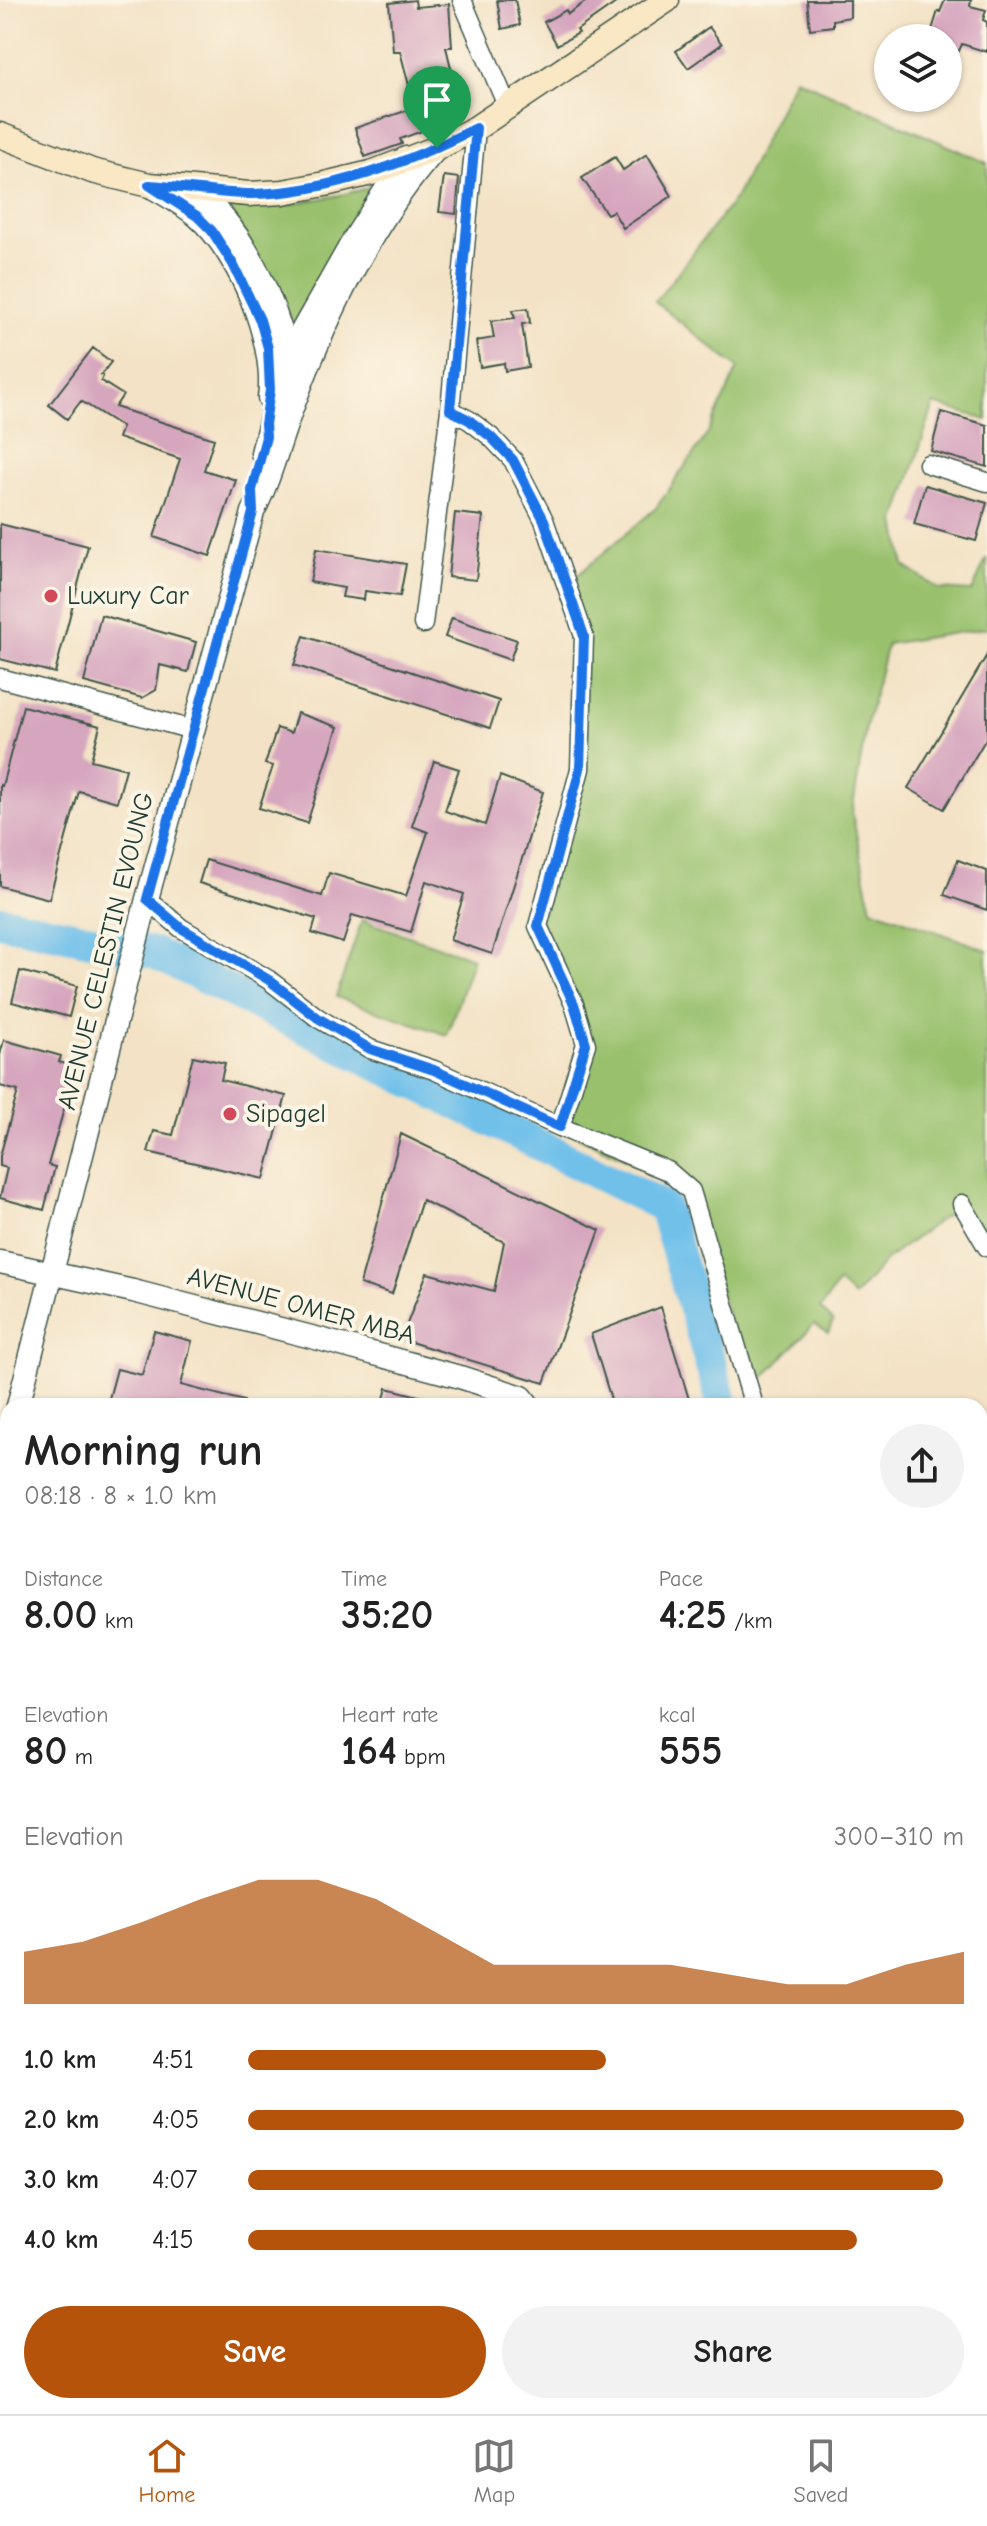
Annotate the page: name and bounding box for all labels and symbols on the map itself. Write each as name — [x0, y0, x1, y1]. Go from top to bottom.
pin — [403, 66, 471, 148]
place label: Luxury Car — [67, 581, 190, 611]
marker: Luxury Car — [42, 587, 60, 605]
street label: AVENUE CELESTIN EVOUNG — [52, 789, 160, 1113]
place label: Sipagel — [246, 1099, 326, 1129]
marker: Sipagel — [221, 1105, 239, 1123]
street label: AVENUE OMER MBA — [184, 1261, 418, 1351]

